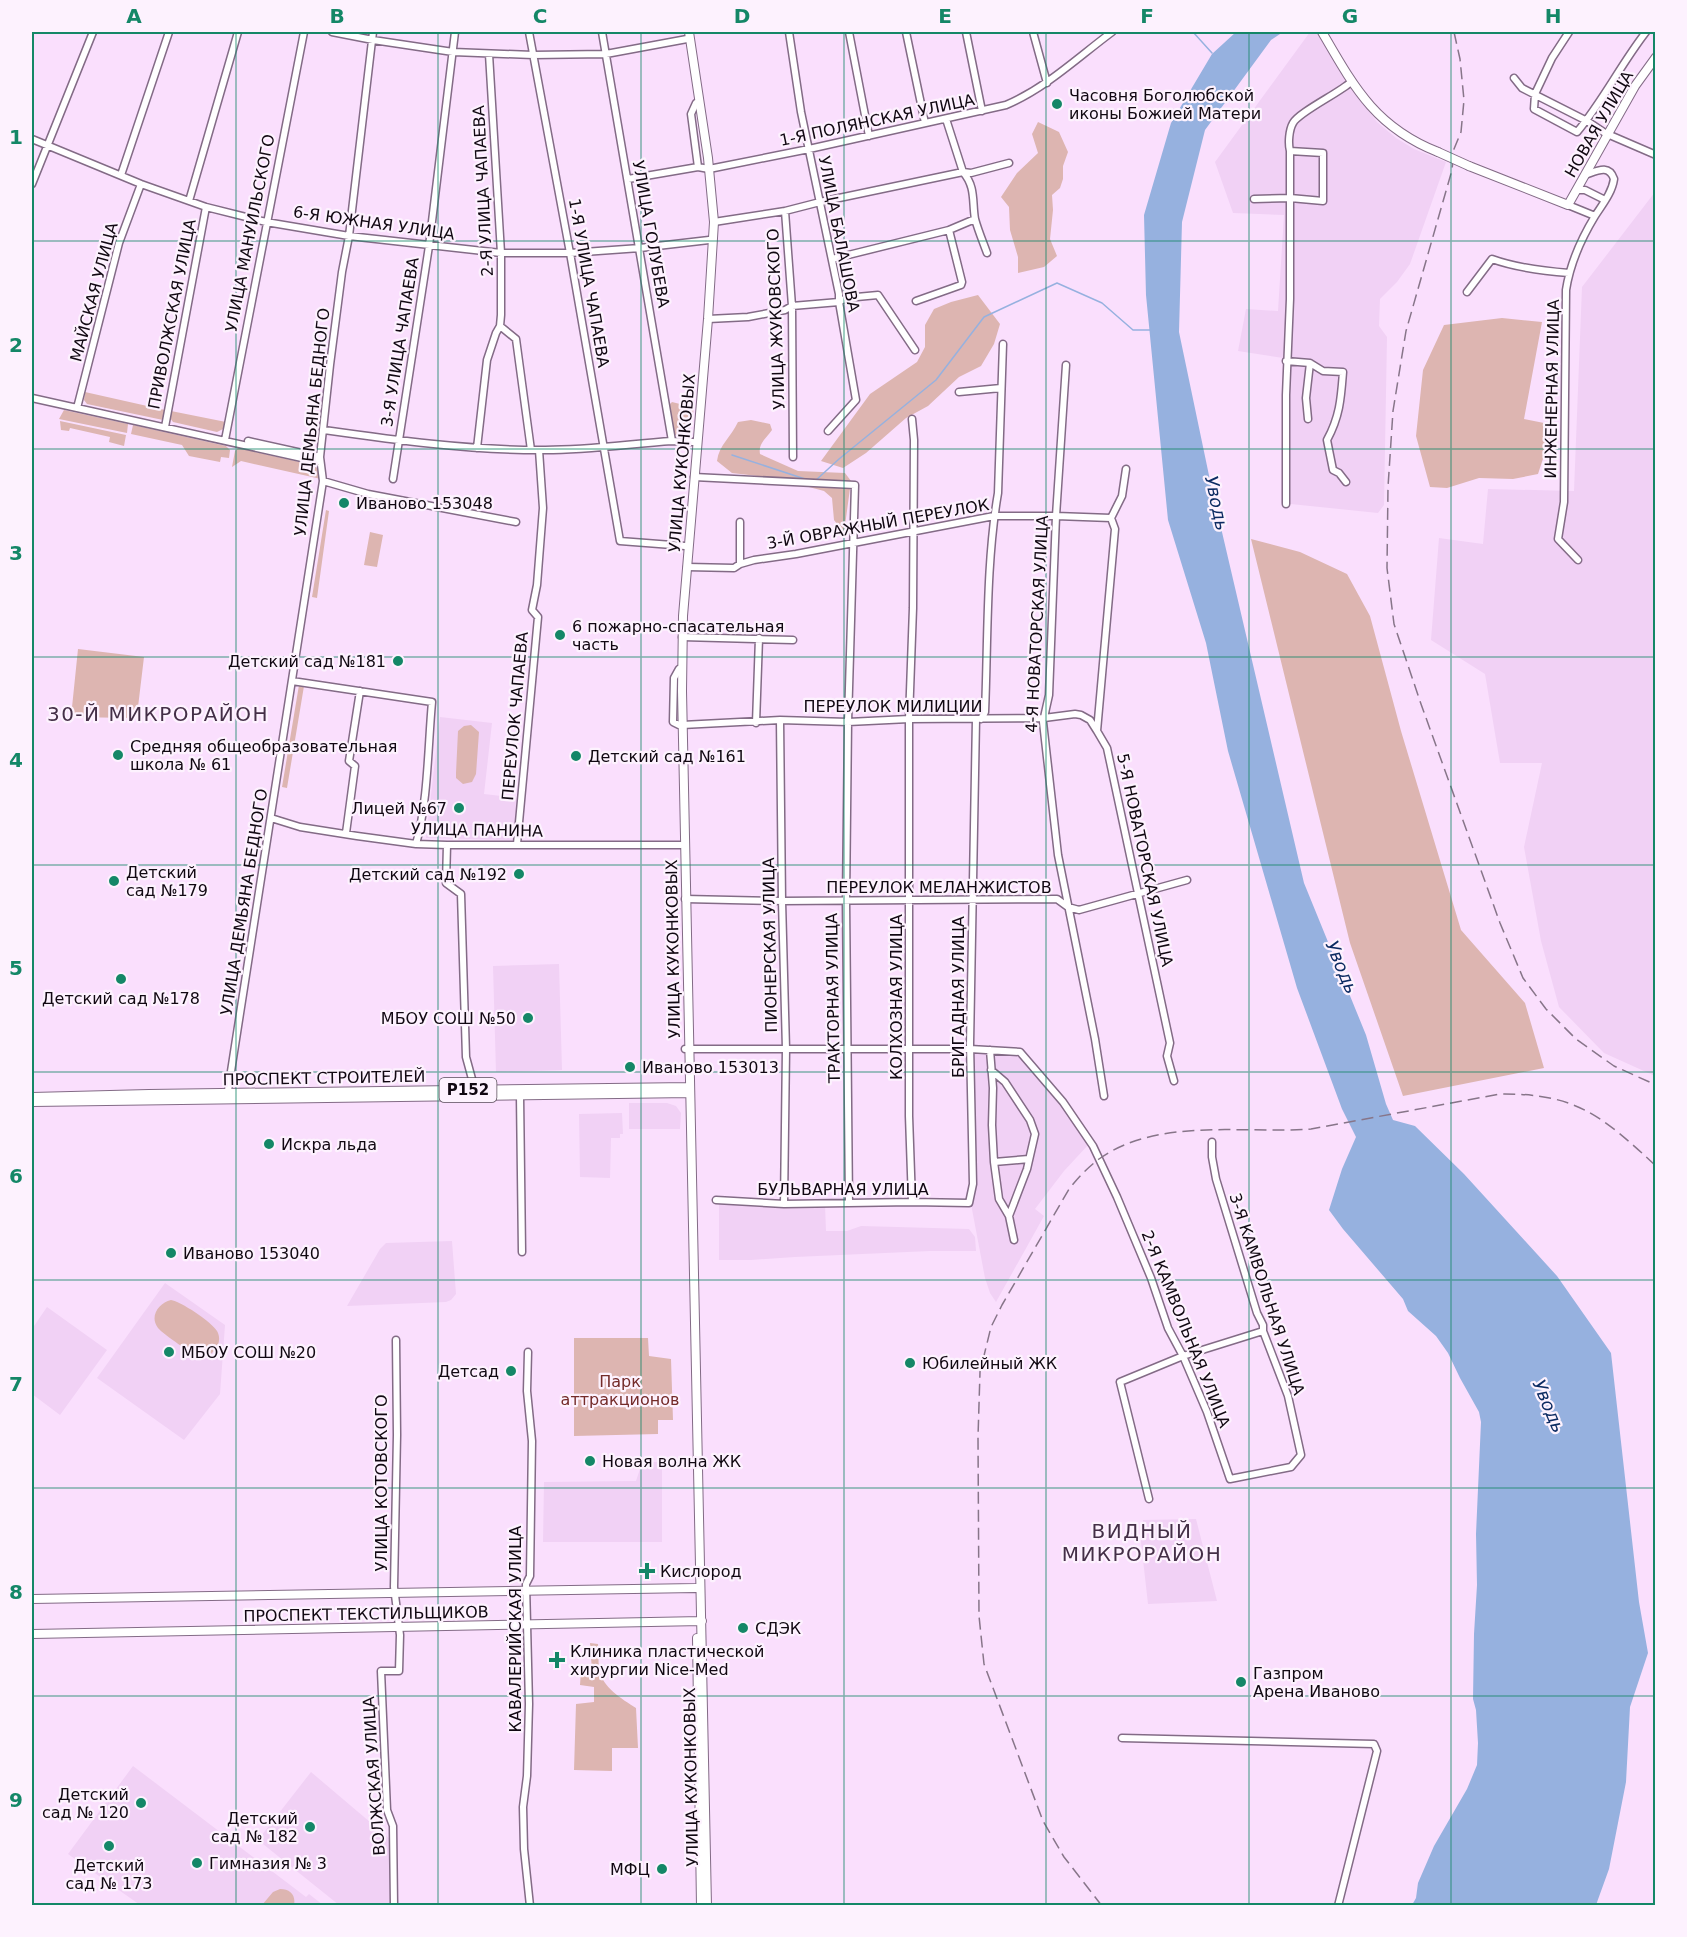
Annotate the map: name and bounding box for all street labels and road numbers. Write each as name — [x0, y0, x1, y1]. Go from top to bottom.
street label: НОВАЯ УЛИЦА — [1561, 67, 1637, 181]
street label: 1-Я ПОЛЯНСКАЯ УЛИЦА — [778, 90, 976, 150]
street label: 2-Я УЛИЦА ЧАПАЕВА — [469, 105, 497, 277]
street label: УЛИЦА МАНУИЛЬСКОГО — [221, 132, 279, 334]
street label: УЛИЦА БАЛАШОВА — [815, 154, 863, 314]
street label: УЛИЦА ГОЛУБЕВА — [629, 159, 673, 309]
street label: 1-Я УЛИЦА ЧАПАЕВА — [565, 197, 613, 369]
street label: 6-Я ЮЖНАЯ УЛИЦА — [292, 202, 456, 244]
street label: ПРИВОЛЖСКАЯ УЛИЦА — [144, 217, 200, 411]
street label: МАЙСКАЯ УЛИЦА — [66, 220, 122, 364]
street label: УЛИЦА ЖУКОВСКОГО — [763, 228, 789, 410]
street label: 3-Я УЛИЦА ЧАПАЕВА — [377, 256, 423, 428]
street label: ИНЖЕНЕРНАЯ УЛИЦА — [1541, 299, 1563, 479]
street label: УЛИЦА ДЕМЬЯНА БЕДНОГО — [291, 307, 333, 537]
street label: УЛИЦА КУКОНКОВЫХ — [665, 373, 699, 553]
street label: 3-Й ОВРАЖНЫЙ ПЕРЕУЛОК — [765, 495, 991, 553]
street label: 4-Я НОВАТОРСКАЯ УЛИЦА — [1022, 515, 1052, 733]
street label: ПЕРЕУЛОК ЧАПАЕВА — [498, 631, 532, 801]
street label: ПЕРЕУЛОК МИЛИЦИИ — [804, 697, 982, 716]
street label: 5-Я НОВАТОРСКАЯ УЛИЦА — [1113, 752, 1177, 968]
street label: УЛИЦА ДЕМЬЯНА БЕДНОГО — [217, 787, 271, 1017]
street label: УЛИЦА ПАНИНА — [411, 819, 543, 841]
street label: ПИОНЕРСКАЯ УЛИЦА — [759, 857, 781, 1033]
street label: УЛИЦА КУКОНКОВЫХ — [662, 859, 684, 1039]
street label: ПЕРЕУЛОК МЕЛАНЖИСТОВ — [826, 878, 1052, 897]
street label: ТРАКТОРНАЯ УЛИЦА — [822, 913, 844, 1084]
street label: КОЛХОЗНАЯ УЛИЦА — [887, 914, 906, 1080]
street label: БРИГАДНАЯ УЛИЦА — [949, 916, 968, 1078]
street label: ПРОСПЕКТ СТРОИТЕЛЕЙ — [222, 1067, 426, 1089]
road number: Р152 — [440, 1078, 496, 1102]
street label: БУЛЬВАРНАЯ УЛИЦА — [757, 1180, 929, 1199]
street label: 3-Я КАМВОЛЬНАЯ УЛИЦА — [1225, 1191, 1309, 1397]
street label: 2-Я КАМВОЛЬНАЯ УЛИЦА — [1138, 1228, 1234, 1430]
street label: УЛИЦА КОТОВСКОГО — [372, 1395, 391, 1571]
street label: КАВАЛЕРИЙСКАЯ УЛИЦА — [506, 1526, 525, 1732]
street label: ПРОСПЕКТ ТЕКСТИЛЬЩИКОВ — [243, 1602, 489, 1626]
street label: УЛИЦА КУКОНКОВЫХ — [680, 1687, 702, 1867]
street label: ВОЛЖСКАЯ УЛИЦА — [359, 1696, 389, 1856]

